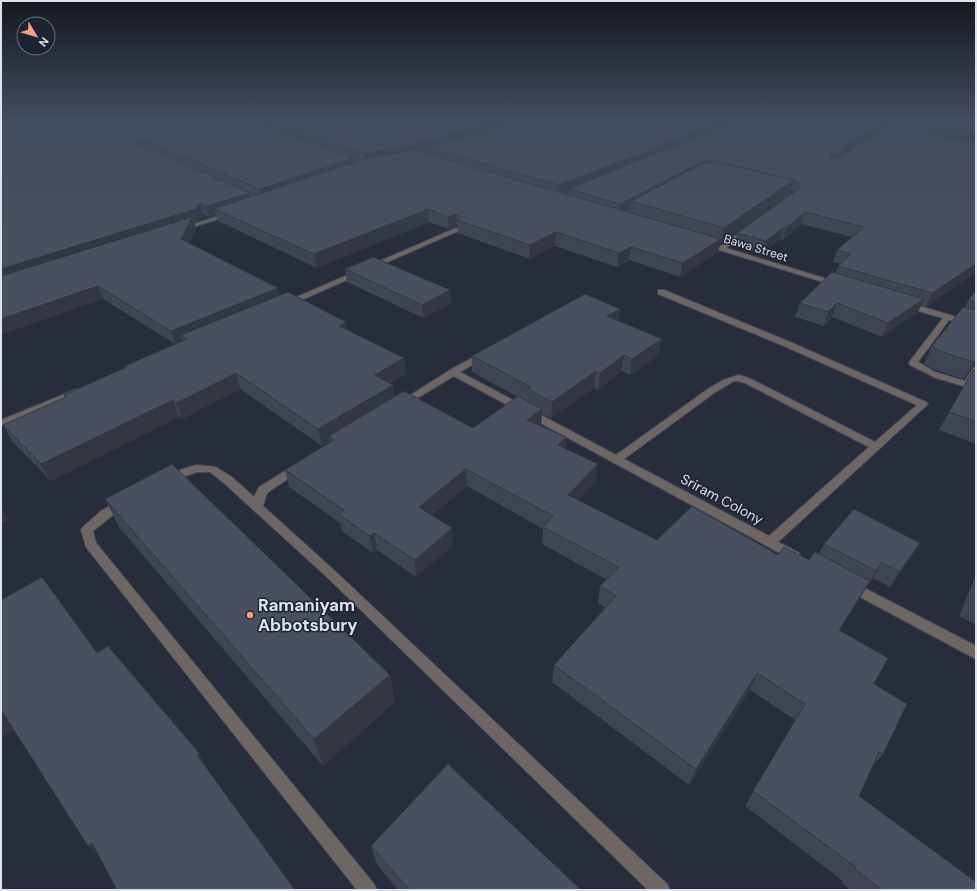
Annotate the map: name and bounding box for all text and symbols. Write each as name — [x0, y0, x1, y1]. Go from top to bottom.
north arrow — [16, 16, 56, 56]
text: N — [36, 35, 52, 50]
street label: Bawa Street — [722, 231, 790, 265]
street label: Sriram Colony — [678, 470, 767, 528]
place label: Ramaniyam Abbotsbury — [258, 594, 358, 636]
marker: Ramaniyam Abbotsbury — [245, 610, 255, 620]

